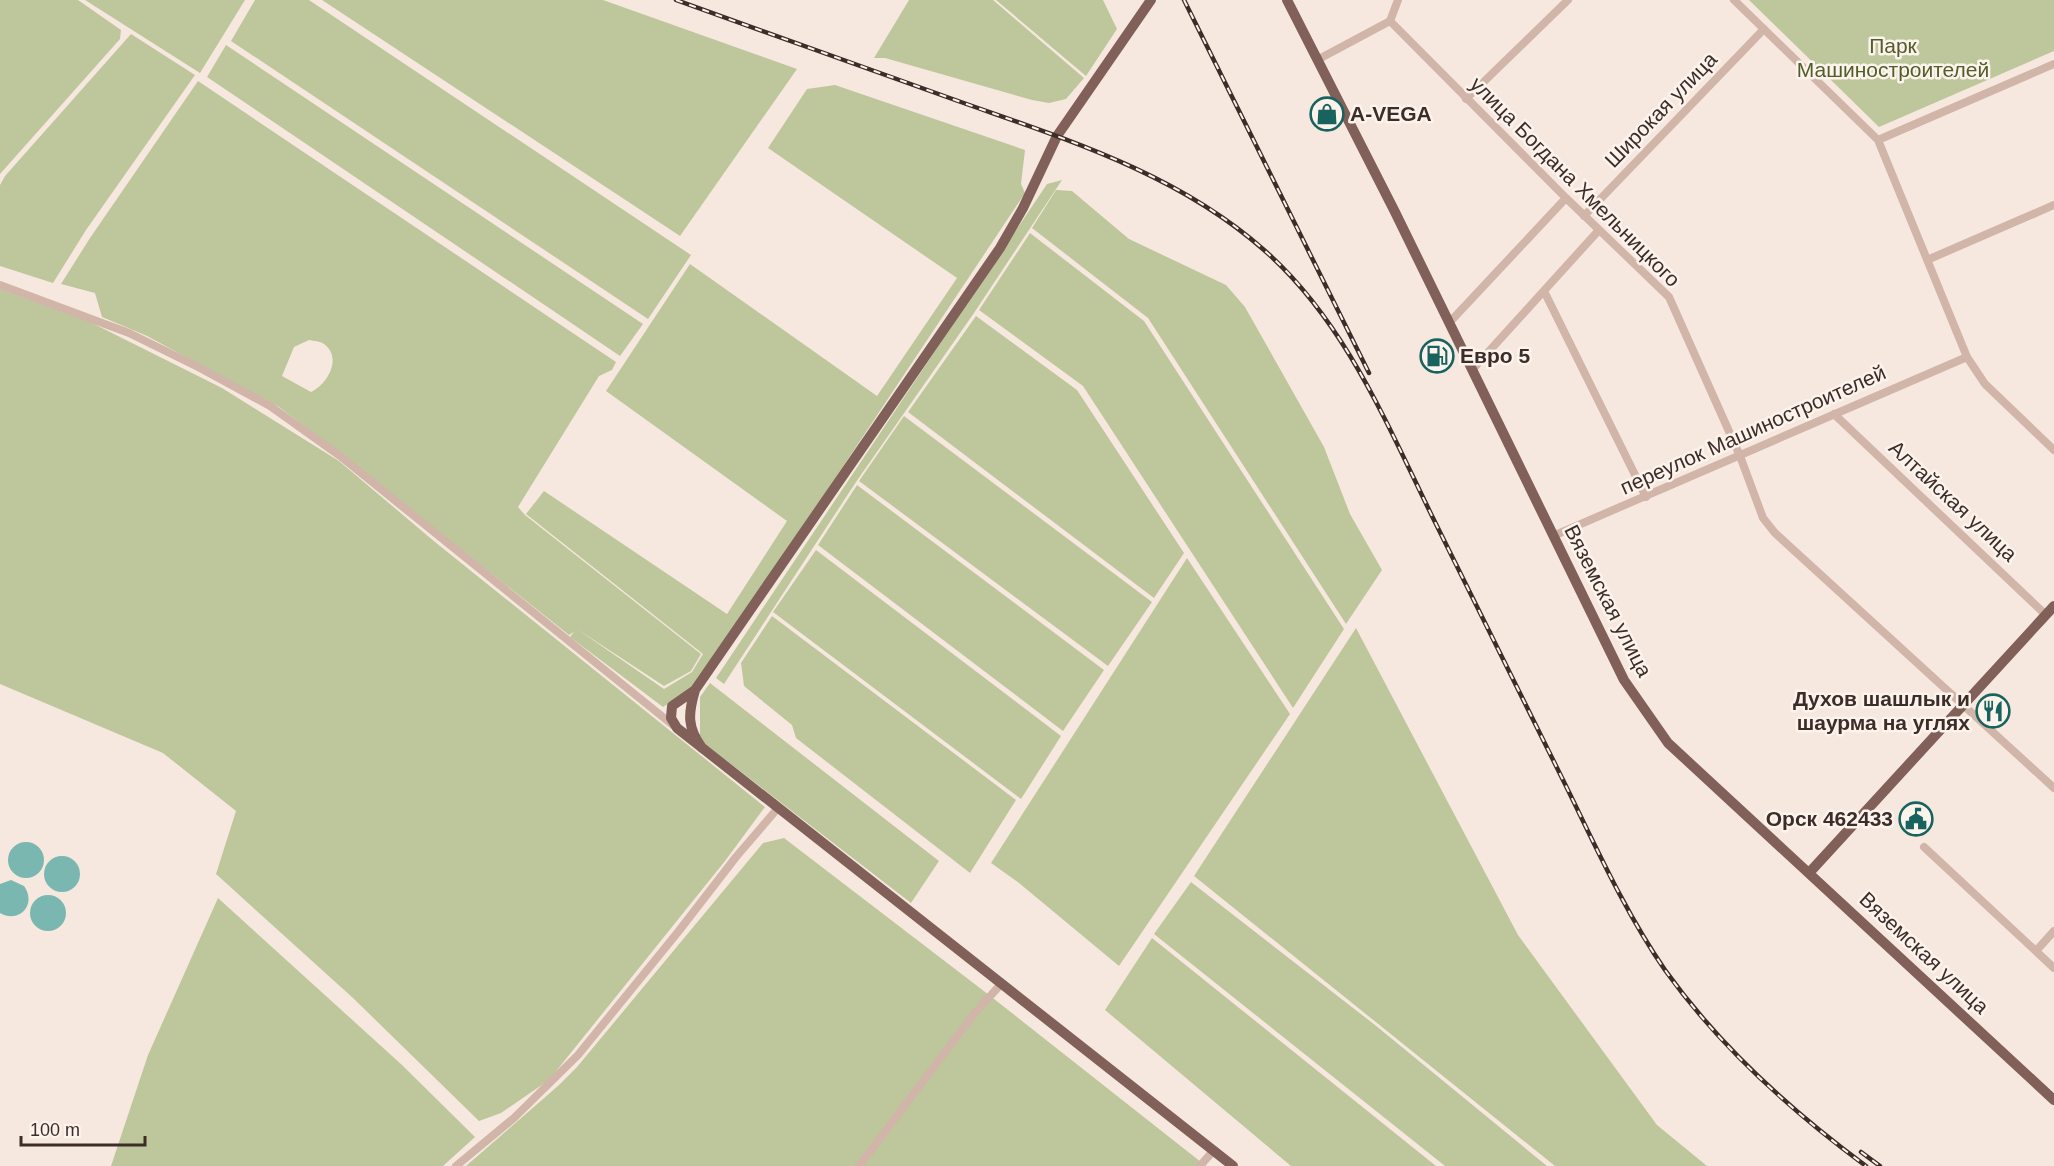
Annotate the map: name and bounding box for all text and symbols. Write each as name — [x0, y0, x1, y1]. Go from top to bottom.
park label: Парк Машиностроителей — [1797, 34, 1989, 81]
street label: Широкая улица — [1600, 47, 1721, 172]
street label: улица Богдана Хмельницкого — [1466, 72, 1685, 291]
shop icon: A-VEGA — [1309, 96, 1345, 132]
place label: A-VEGA — [1350, 102, 1432, 125]
fuel station icon: Евро 5 — [1419, 338, 1455, 374]
place label: Евро 5 — [1460, 344, 1530, 367]
street label: переулок Машиностроителей — [1617, 360, 1889, 499]
street label: Алтайская улица — [1885, 436, 2022, 566]
street label: Вяземская улица — [1560, 521, 1657, 681]
place label: Духов шашлык и шаурма на углях — [1793, 687, 1970, 734]
restaurant icon: Духов шашлык и шаурма на углях — [1975, 693, 2011, 729]
public building icon: Орск 462433 — [1898, 801, 1934, 837]
place label: Орск 462433 — [1766, 807, 1893, 830]
street label: Вяземская улица — [1855, 887, 1994, 1018]
scale bar — [21, 1109, 146, 1147]
text: 100 m — [30, 1120, 80, 1140]

